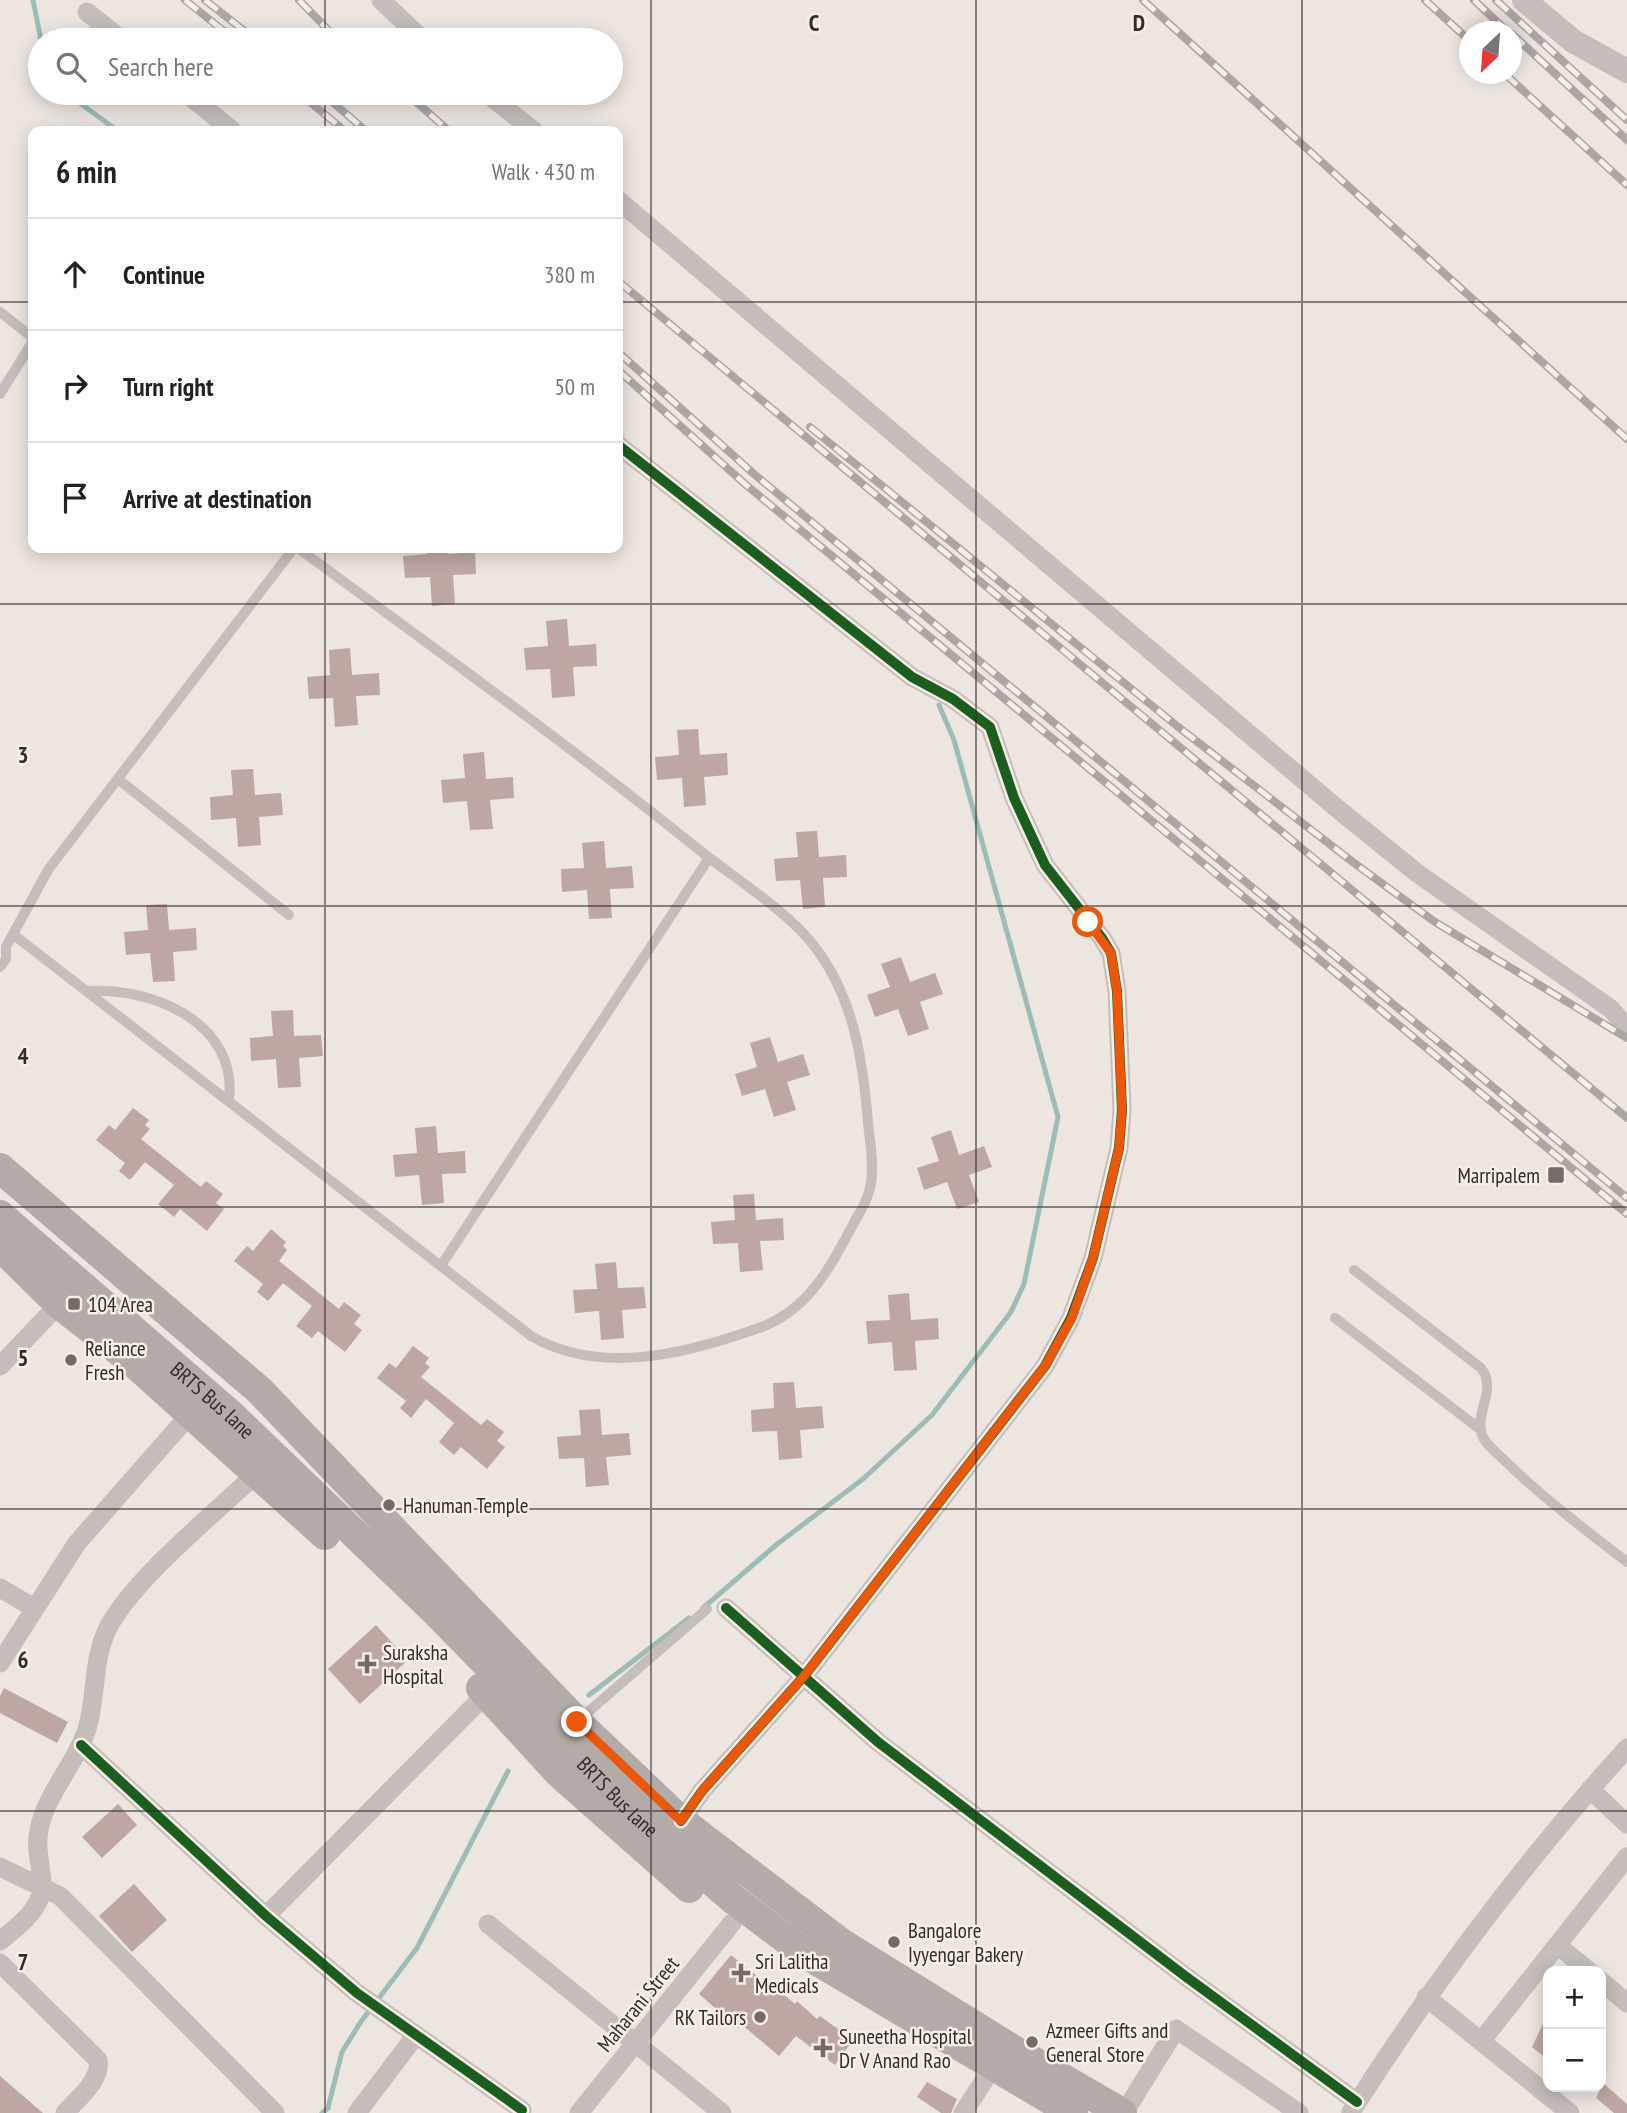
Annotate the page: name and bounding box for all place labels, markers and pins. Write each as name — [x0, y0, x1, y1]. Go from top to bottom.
place label: Marripalem — [1457, 1162, 1540, 1189]
marker: Marripalem — [1546, 1165, 1566, 1185]
place label: 104 Area — [88, 1291, 153, 1318]
marker: 104 Area — [66, 1296, 82, 1312]
place label: Reliance Fresh — [85, 1335, 146, 1386]
marker: Reliance Fresh — [63, 1352, 79, 1368]
place label: Hanuman Temple — [403, 1492, 528, 1519]
marker: Hanuman Temple — [381, 1497, 397, 1513]
place label: Suraksha Hospital — [383, 1639, 448, 1690]
marker: Suraksha Hospital — [357, 1654, 377, 1674]
place label: Bangalore Iyyengar Bakery — [908, 1917, 1023, 1968]
marker: Bangalore Iyyengar Bakery — [886, 1934, 902, 1950]
place label: Sri Lalitha Medicals — [755, 1948, 828, 1999]
marker: Sri Lalitha Medicals — [733, 1965, 749, 1981]
place label: RK Tailors — [675, 2004, 746, 2031]
marker: RK Tailors — [752, 2009, 768, 2025]
place label: Azmeer Gifts and General Store — [1046, 2017, 1168, 2068]
place label: Suneetha Hospital Dr V Anand Rao — [839, 2023, 972, 2074]
marker: Azmeer Gifts and General Store — [1024, 2034, 1040, 2050]
marker: Suneetha Hospital Dr V Anand Rao — [813, 2038, 833, 2058]

